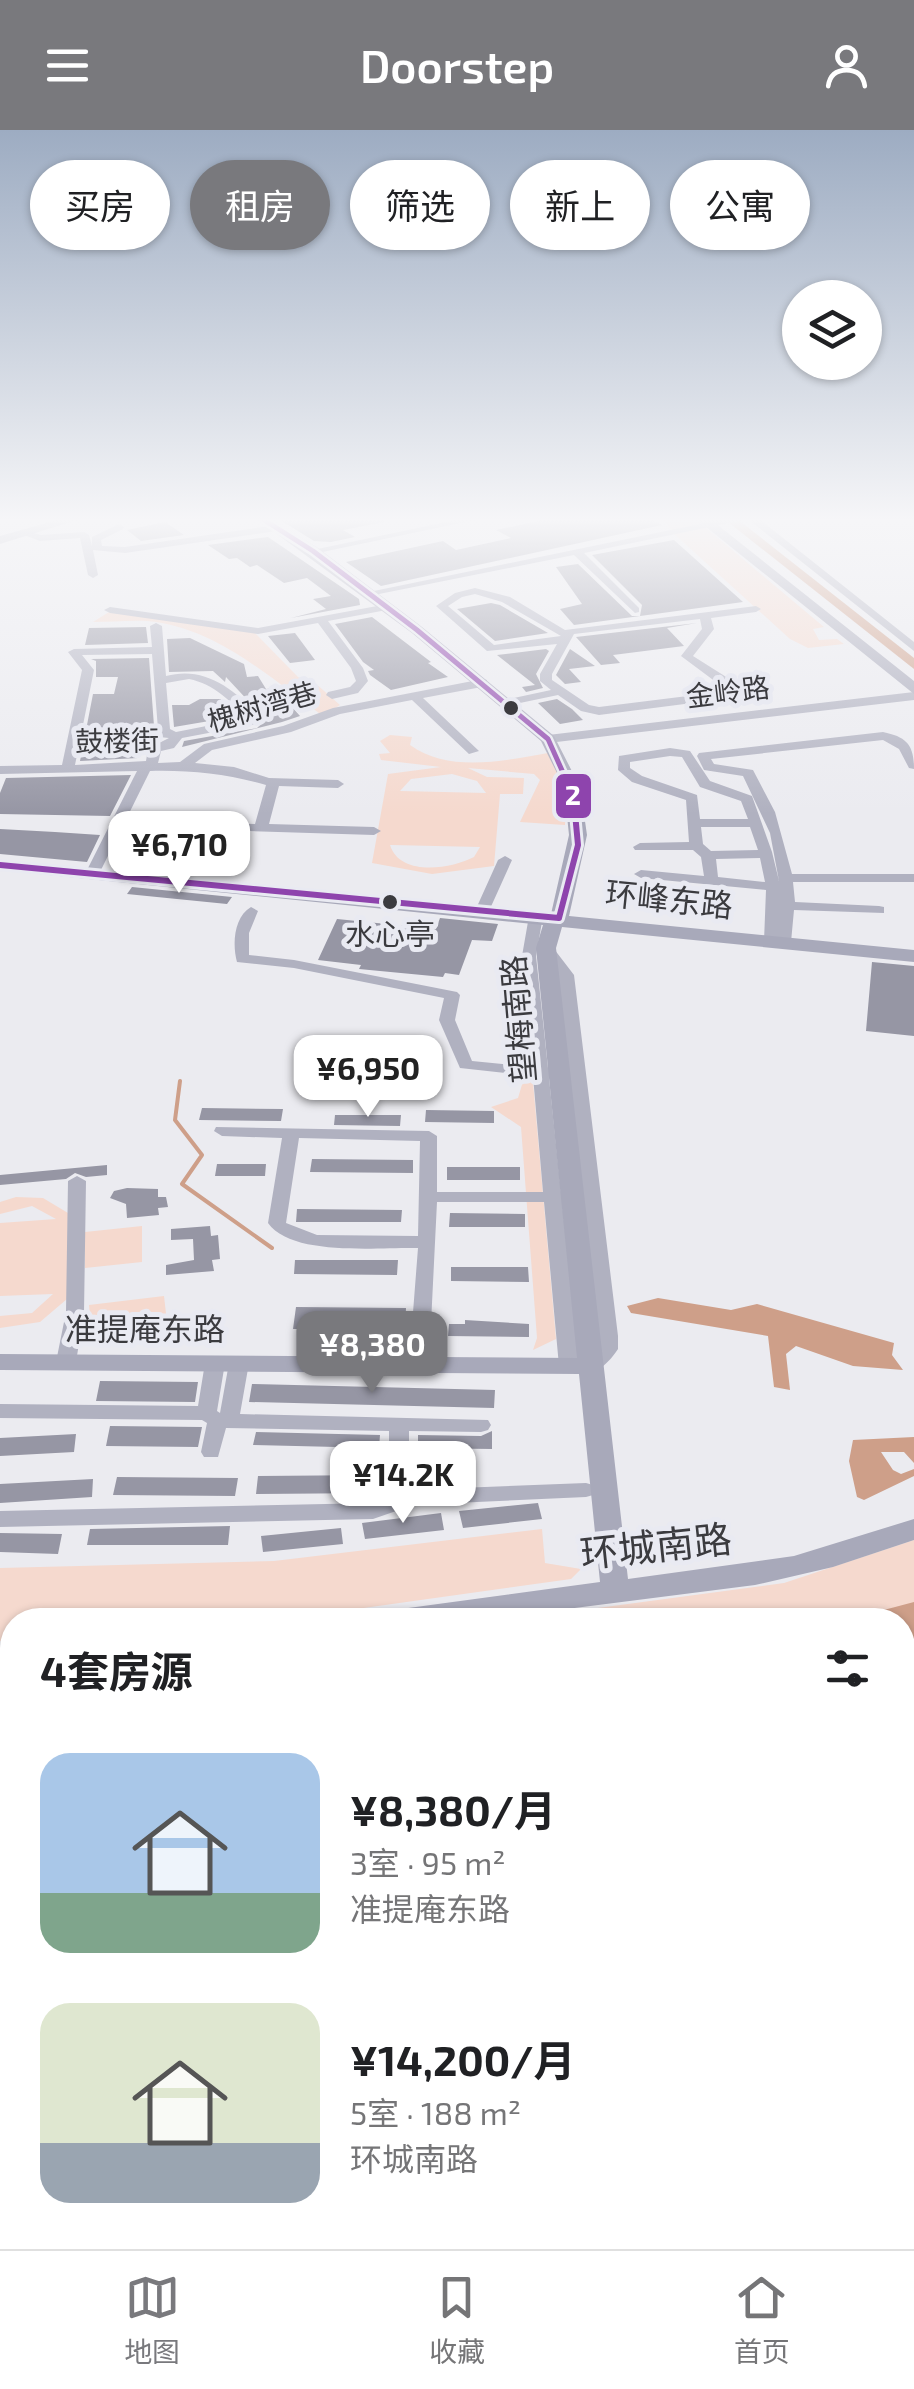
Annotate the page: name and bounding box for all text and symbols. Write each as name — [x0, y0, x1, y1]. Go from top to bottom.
icon: menu — [40, 38, 95, 93]
text: Doorstep — [360, 38, 554, 92]
icon: person — [819, 38, 874, 93]
chip: 买房 — [30, 160, 170, 250]
chip: 租房 — [190, 160, 330, 250]
chip: 筛选 — [350, 160, 490, 250]
chip: 新上 — [510, 160, 650, 250]
chip: 公寓 — [670, 160, 810, 250]
map controls — [782, 280, 882, 380]
button: layers — [782, 280, 882, 380]
street label: 金岭路 — [684, 669, 772, 713]
street label: 槐树湾巷 — [203, 674, 320, 738]
unlabelled marker — [501, 698, 521, 718]
street label: 鼓楼街 — [75, 722, 159, 758]
line badge: 2 — [554, 772, 593, 820]
text: 2 — [565, 777, 581, 811]
pin: ¥6,710 — [98, 811, 260, 896]
text: ¥6,710 — [130, 824, 228, 862]
street label: 环峰东路 — [604, 872, 735, 924]
marker: 水心亭 — [380, 892, 400, 912]
place label: 水心亭 — [345, 915, 435, 951]
street label: 望梅南路 — [493, 954, 542, 1085]
pin: ¥6,950 — [287, 1035, 449, 1120]
text: ¥6,950 — [316, 1048, 420, 1086]
street label: 准提庵东路 — [65, 1309, 225, 1347]
pin: ¥8,380 — [291, 1311, 453, 1396]
text: ¥8,380 — [318, 1324, 426, 1362]
pin: ¥14.2K — [322, 1441, 484, 1526]
text: ¥14.2K — [352, 1454, 454, 1492]
street label: 环城南路 — [578, 1514, 734, 1576]
icon: filters — [820, 1641, 875, 1696]
text: 4套房源 — [40, 1645, 193, 1695]
text: ¥8,380/月 — [350, 1784, 556, 1834]
icon: home — [120, 1793, 240, 1913]
text: 3室 · 95 m² — [350, 1843, 506, 1881]
text: 准提庵东路 — [350, 1889, 510, 1927]
text: ¥14,200/月 — [350, 2034, 576, 2084]
icon: home — [120, 2043, 240, 2163]
text: 5室 · 188 m² — [350, 2093, 521, 2131]
text: 环城南路 — [350, 2139, 478, 2177]
tab: 地图 — [124, 2270, 180, 2370]
tab: 收藏 — [429, 2270, 485, 2370]
tab: 首页 — [734, 2270, 790, 2370]

